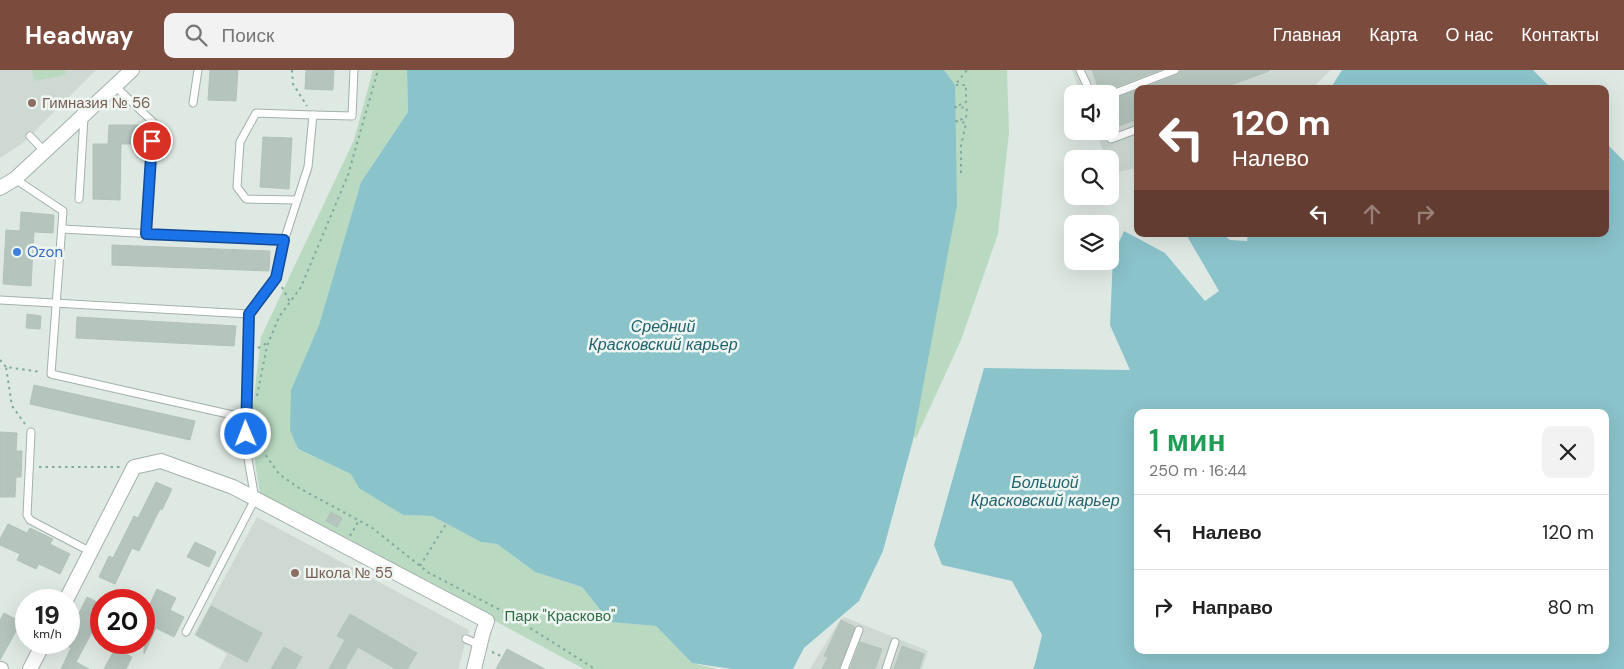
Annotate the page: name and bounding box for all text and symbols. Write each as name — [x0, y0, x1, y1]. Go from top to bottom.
search box — [164, 13, 514, 58]
text: Headway — [25, 20, 134, 51]
icon: search — [182, 21, 210, 49]
text: Поиск — [222, 23, 274, 48]
text: Главная — [1273, 23, 1341, 47]
text: Карта — [1369, 23, 1418, 47]
text: О нас — [1446, 23, 1493, 47]
text: Контакты — [1521, 23, 1599, 47]
map controls — [1064, 85, 1119, 270]
button: sound — [1064, 85, 1119, 140]
place label: Гимназия № 56 — [42, 93, 150, 113]
marker: Гимназия № 56 — [26, 97, 38, 109]
text: 120 m — [1232, 100, 1331, 146]
icon: left — [1149, 105, 1214, 170]
pin — [131, 120, 173, 162]
icon: arrive — [138, 127, 166, 155]
text: Налево — [1232, 144, 1309, 173]
button: search — [1064, 150, 1119, 205]
icon: left — [1305, 200, 1333, 228]
icon: ahead — [1358, 200, 1386, 228]
icon: right — [1411, 200, 1439, 228]
button: layers — [1064, 215, 1119, 270]
place label: Ozon — [27, 242, 63, 262]
marker: Ozon — [11, 246, 23, 258]
water label: Средний Красковский карьер — [588, 316, 738, 355]
position arrow — [219, 407, 271, 459]
text: 1 мин — [1149, 421, 1226, 460]
button: close — [1542, 426, 1594, 478]
text: 250 m · 16:44 — [1149, 460, 1247, 481]
water label: Большой Красковский карьер — [970, 472, 1120, 511]
icon: left — [1149, 518, 1177, 546]
text: Налево — [1192, 520, 1262, 545]
text: 120 m — [1542, 520, 1594, 545]
place label: Школа № 55 — [305, 563, 393, 583]
marker: Школа № 55 — [289, 567, 301, 579]
speed limit sign: 20 — [90, 589, 155, 654]
icon: right — [1149, 593, 1177, 621]
text: Направо — [1192, 595, 1273, 620]
text: 80 m — [1547, 595, 1594, 620]
text: 19 — [35, 599, 60, 632]
park label: Парк "Красково" — [505, 606, 615, 626]
text: km/h — [33, 626, 62, 642]

